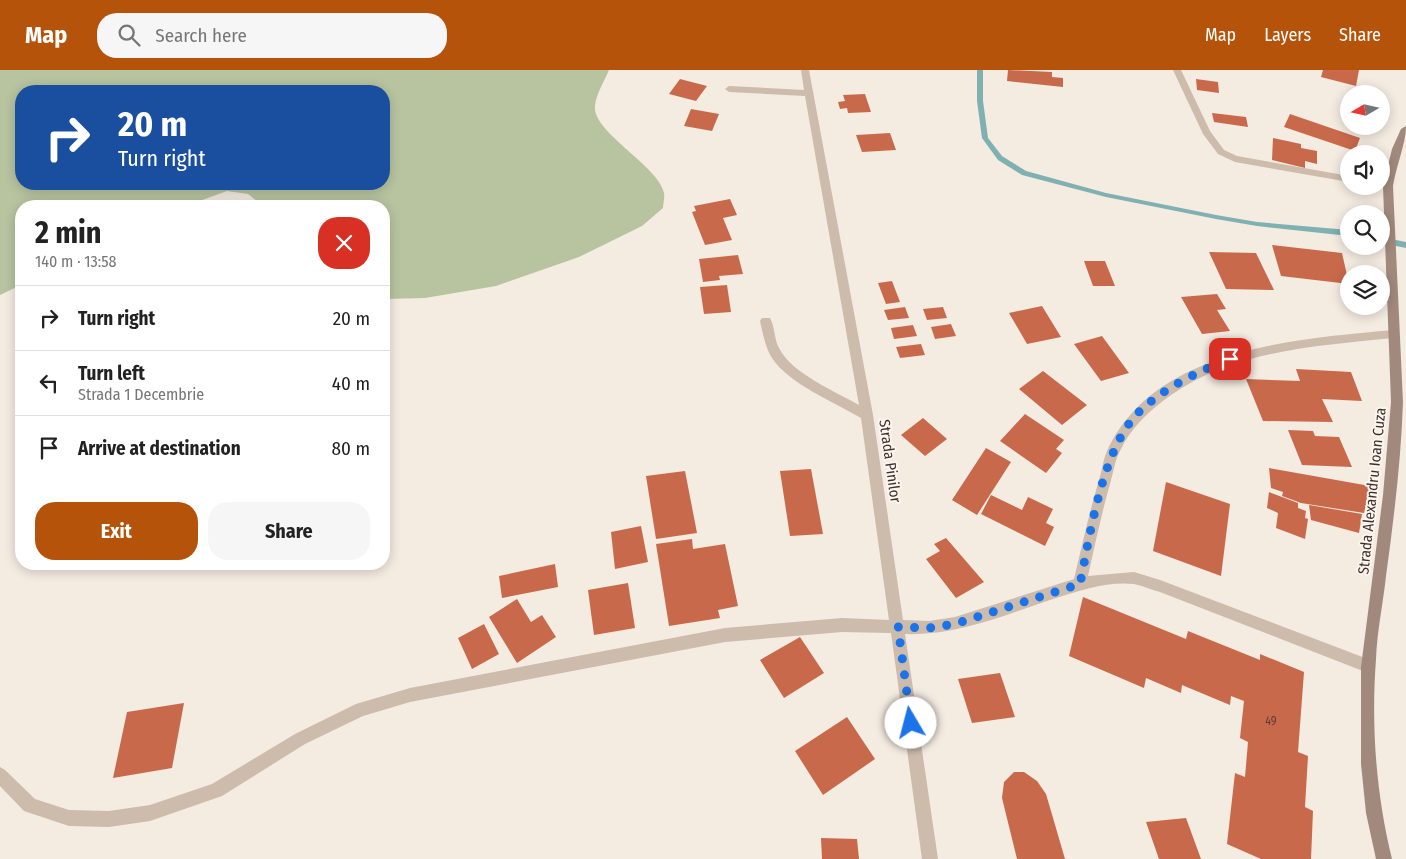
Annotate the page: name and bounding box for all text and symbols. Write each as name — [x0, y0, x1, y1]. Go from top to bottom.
search box — [97, 13, 447, 58]
text: Map — [25, 21, 67, 49]
icon: search — [115, 21, 143, 49]
text: Search here — [155, 24, 247, 47]
text: Map — [1205, 24, 1236, 46]
text: Layers — [1264, 24, 1311, 46]
text: Share — [1339, 24, 1381, 46]
north arrow — [1340, 85, 1390, 135]
map controls — [1340, 85, 1390, 315]
text: 20 m — [118, 103, 187, 145]
icon: right — [35, 105, 100, 170]
text: Turn right — [118, 145, 206, 172]
button: sound — [1340, 145, 1390, 195]
button: search — [1340, 205, 1390, 255]
text: 2 min — [35, 215, 102, 251]
button: close — [318, 217, 370, 269]
text: 140 m · 13:58 — [35, 252, 117, 271]
button: layers — [1340, 265, 1390, 315]
icon: right — [35, 304, 63, 332]
text: Turn right — [78, 307, 155, 330]
text: 20 m — [333, 307, 370, 330]
pin — [1209, 338, 1251, 380]
icon: arrive — [1216, 345, 1244, 373]
text: Turn left — [78, 362, 145, 385]
icon: left — [35, 369, 63, 397]
text: 40 m — [332, 372, 370, 395]
text: Strada 1 Decembrie — [78, 385, 204, 404]
street label: Strada Alexandru Ioan Cuza — [1354, 407, 1390, 575]
street label: Strada Pinilor — [875, 418, 905, 504]
icon: arrive — [35, 434, 63, 462]
text: Arrive at destination — [78, 437, 241, 460]
text: 80 m — [332, 437, 370, 460]
button: Exit — [35, 502, 198, 560]
button: Share — [208, 502, 370, 560]
position arrow — [884, 696, 936, 748]
house number: 49 — [1265, 714, 1277, 728]

